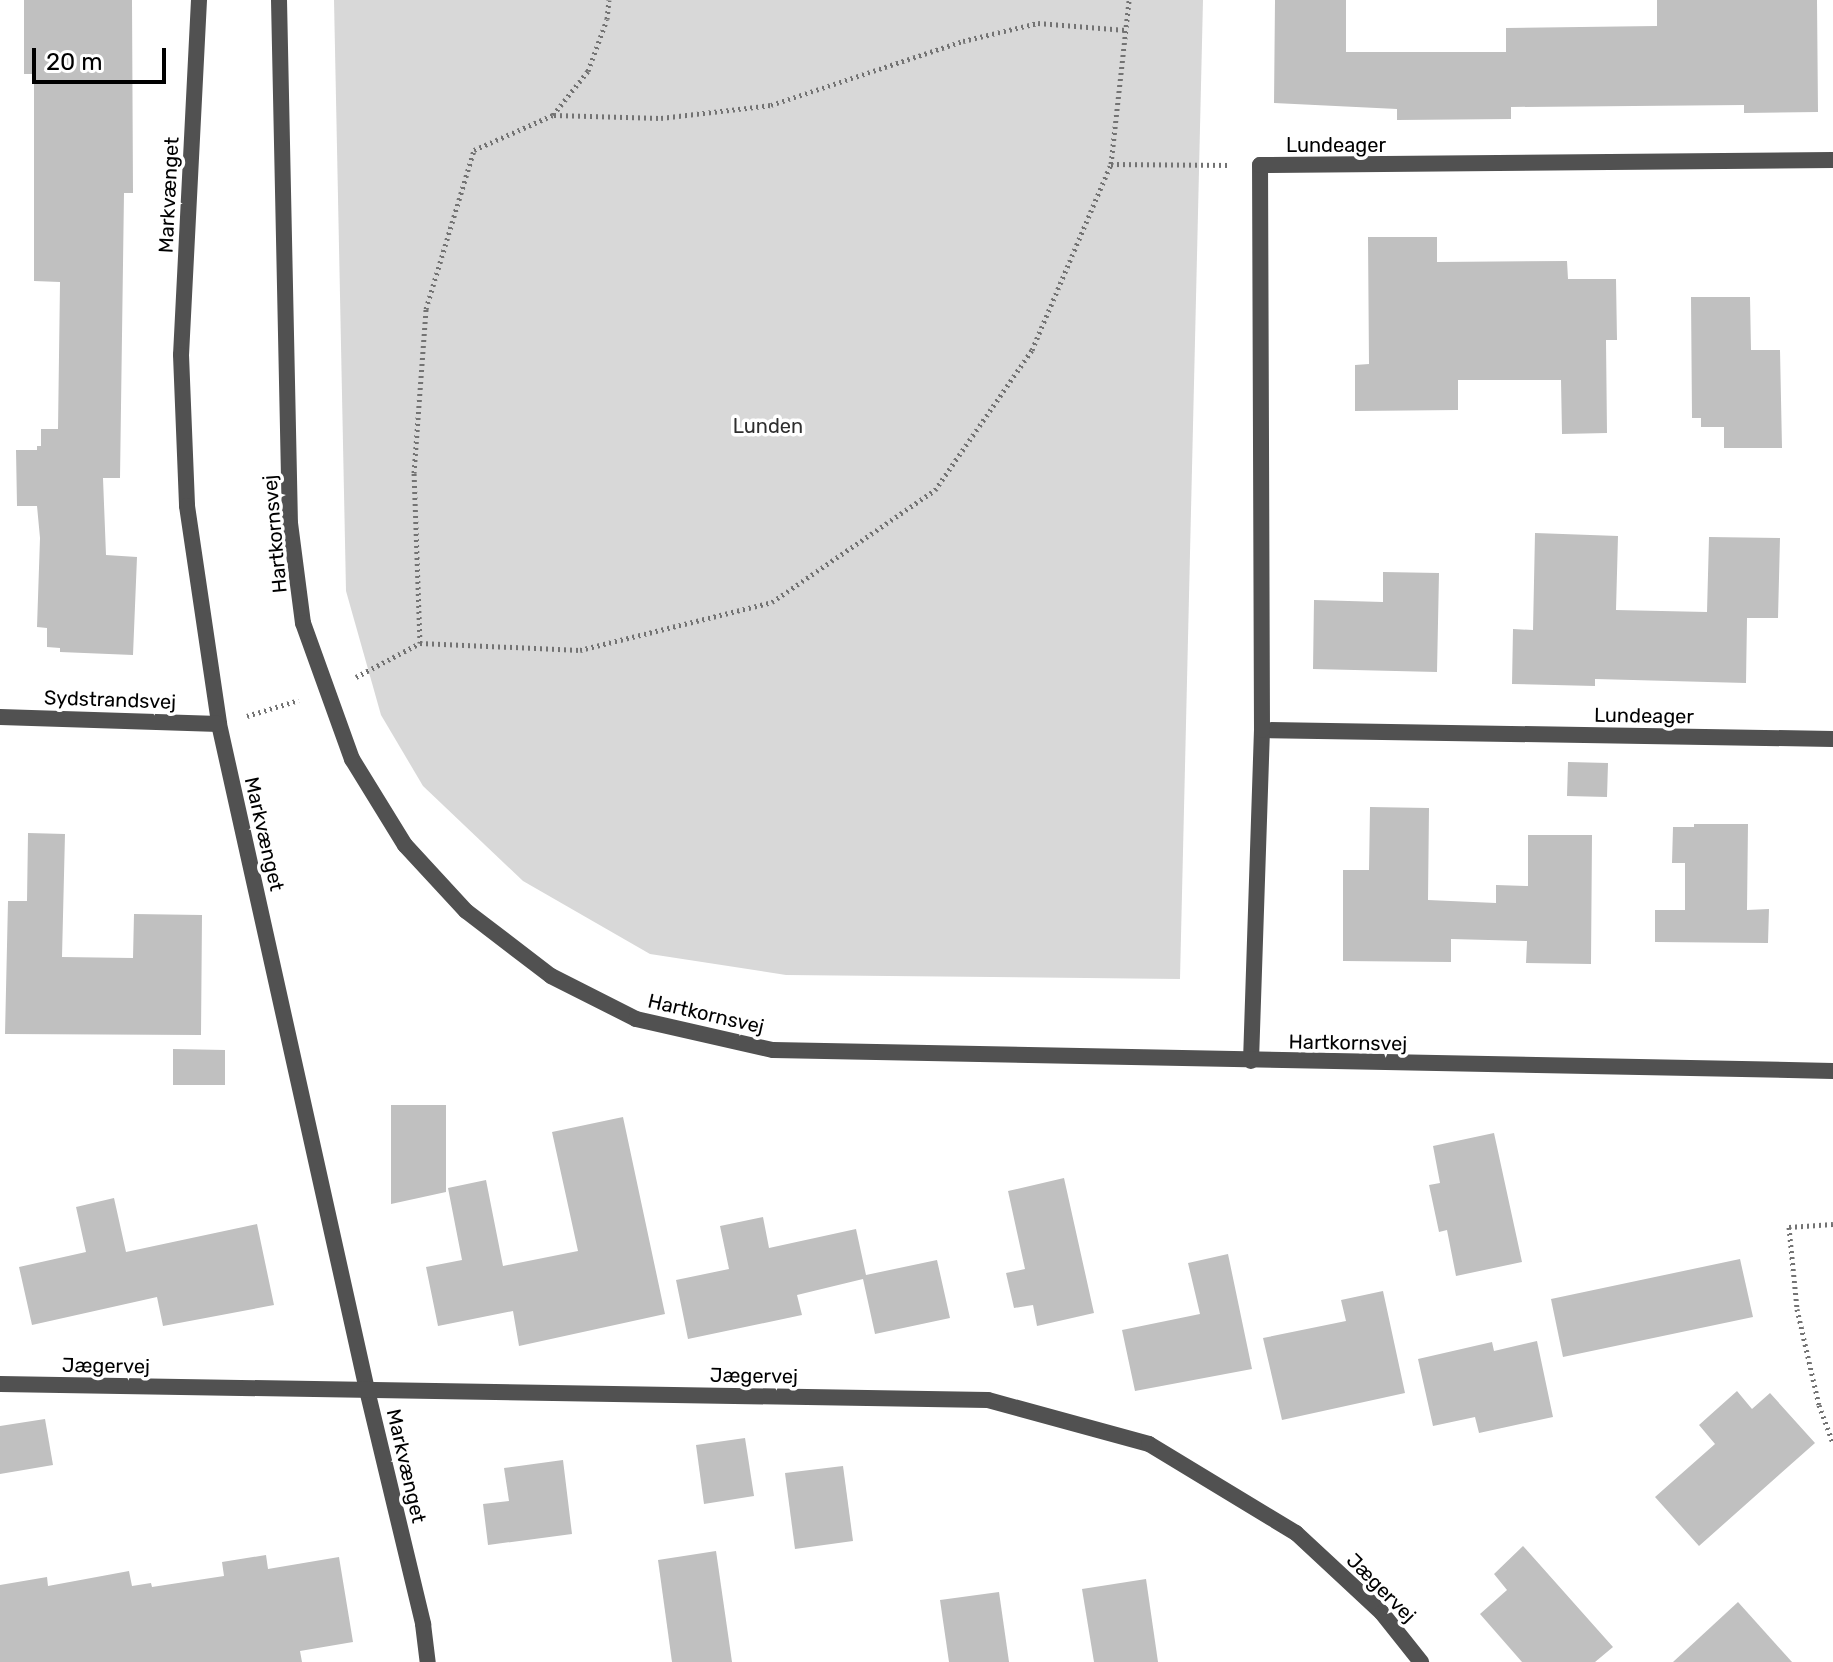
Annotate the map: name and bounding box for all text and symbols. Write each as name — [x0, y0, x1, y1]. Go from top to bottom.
scale bar — [36, 32, 170, 82]
text: 20 m — [46, 48, 103, 76]
street label: Lundeager — [1286, 133, 1386, 157]
street label: Markvænget — [154, 136, 184, 254]
park label: Lunden — [733, 414, 803, 438]
street label: Hartkornsvej — [258, 474, 292, 594]
street label: Sydstrandsvej — [43, 686, 177, 714]
street label: Lundeager — [1594, 703, 1694, 729]
street label: Markvænget — [239, 775, 289, 893]
street label: Hartkornsvej — [646, 989, 766, 1039]
street label: Hartkornsvej — [1288, 1030, 1408, 1056]
street label: Jægervej — [62, 1353, 150, 1379]
street label: Jægervej — [710, 1363, 798, 1389]
street label: Markvænget — [381, 1407, 431, 1525]
street label: Jægervej — [1341, 1548, 1421, 1628]

